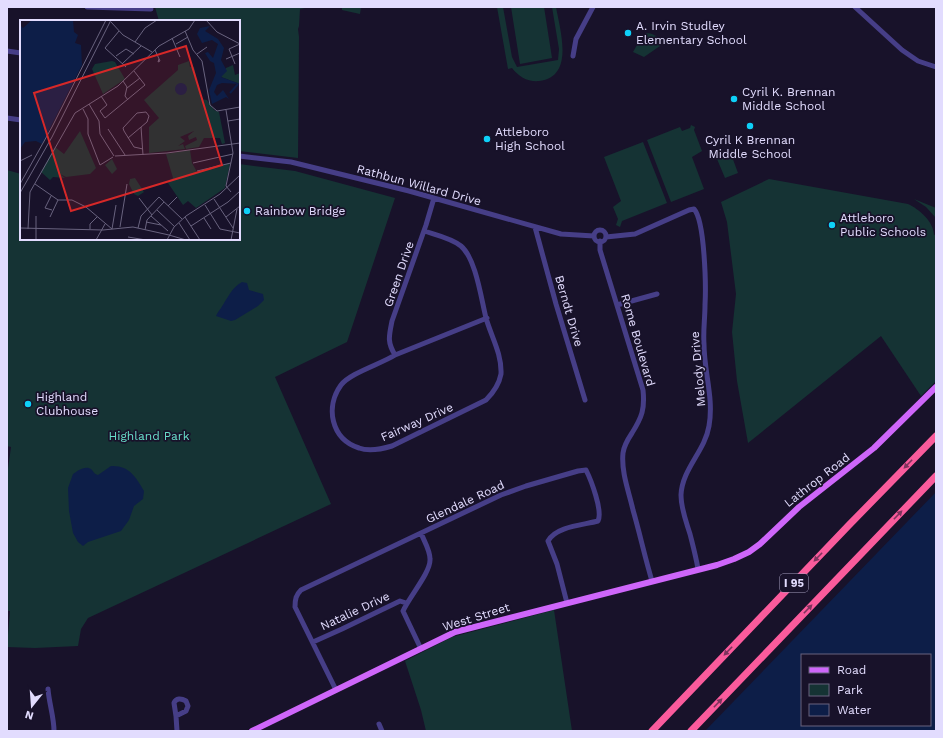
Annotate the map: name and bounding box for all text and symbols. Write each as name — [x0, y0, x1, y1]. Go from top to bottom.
place label: A. Irvin Studley Elementary School — [636, 19, 747, 47]
inset map — [20, 20, 240, 240]
marker: A. Irvin Studley Elementary School — [623, 28, 633, 38]
place label: Cyril K. Brennan Middle School — [742, 85, 836, 113]
marker: Cyril K. Brennan Middle School — [729, 94, 739, 104]
marker: Cyril K Brennan Middle School — [745, 121, 755, 131]
place label: Attleboro High School — [495, 125, 565, 153]
place label: Cyril K Brennan Middle School — [705, 133, 795, 161]
marker: Attleboro High School — [482, 134, 492, 144]
street label: Rathbun Willard Drive — [355, 162, 483, 208]
place label: Rainbow Bridge — [255, 204, 346, 218]
marker: Rainbow Bridge — [242, 206, 252, 216]
place label: Attleboro Public Schools — [840, 211, 926, 239]
marker: Attleboro Public Schools — [827, 220, 837, 230]
street label: Green Drive — [381, 239, 417, 309]
street label: Berndt Drive — [552, 274, 586, 348]
street label: Rome Boulevard — [618, 292, 658, 388]
street label: Melody Drive — [688, 331, 708, 407]
place label: Highland Clubhouse — [36, 390, 98, 418]
marker: Highland Clubhouse — [23, 399, 33, 409]
street label: Fairway Drive — [379, 400, 455, 444]
park label: Highland Park — [108, 429, 190, 443]
street label: Lathrop Road — [782, 450, 852, 510]
one-way arrow — [904, 459, 913, 469]
street label: Glendale Road — [424, 478, 506, 526]
one-way arrow — [893, 510, 902, 520]
one-way arrow — [813, 552, 823, 562]
road number: I 95 — [780, 574, 808, 592]
street label: Natalie Drive — [318, 589, 392, 633]
street label: West Street — [441, 600, 511, 634]
one-way arrow — [803, 604, 813, 614]
one-way arrow — [723, 646, 733, 656]
legend — [801, 654, 931, 726]
text: Road — [837, 663, 866, 677]
text: Park — [837, 683, 863, 697]
north arrow — [12, 686, 52, 726]
one-way arrow — [713, 698, 723, 708]
text: Water — [837, 703, 872, 717]
text: N — [23, 708, 35, 722]

